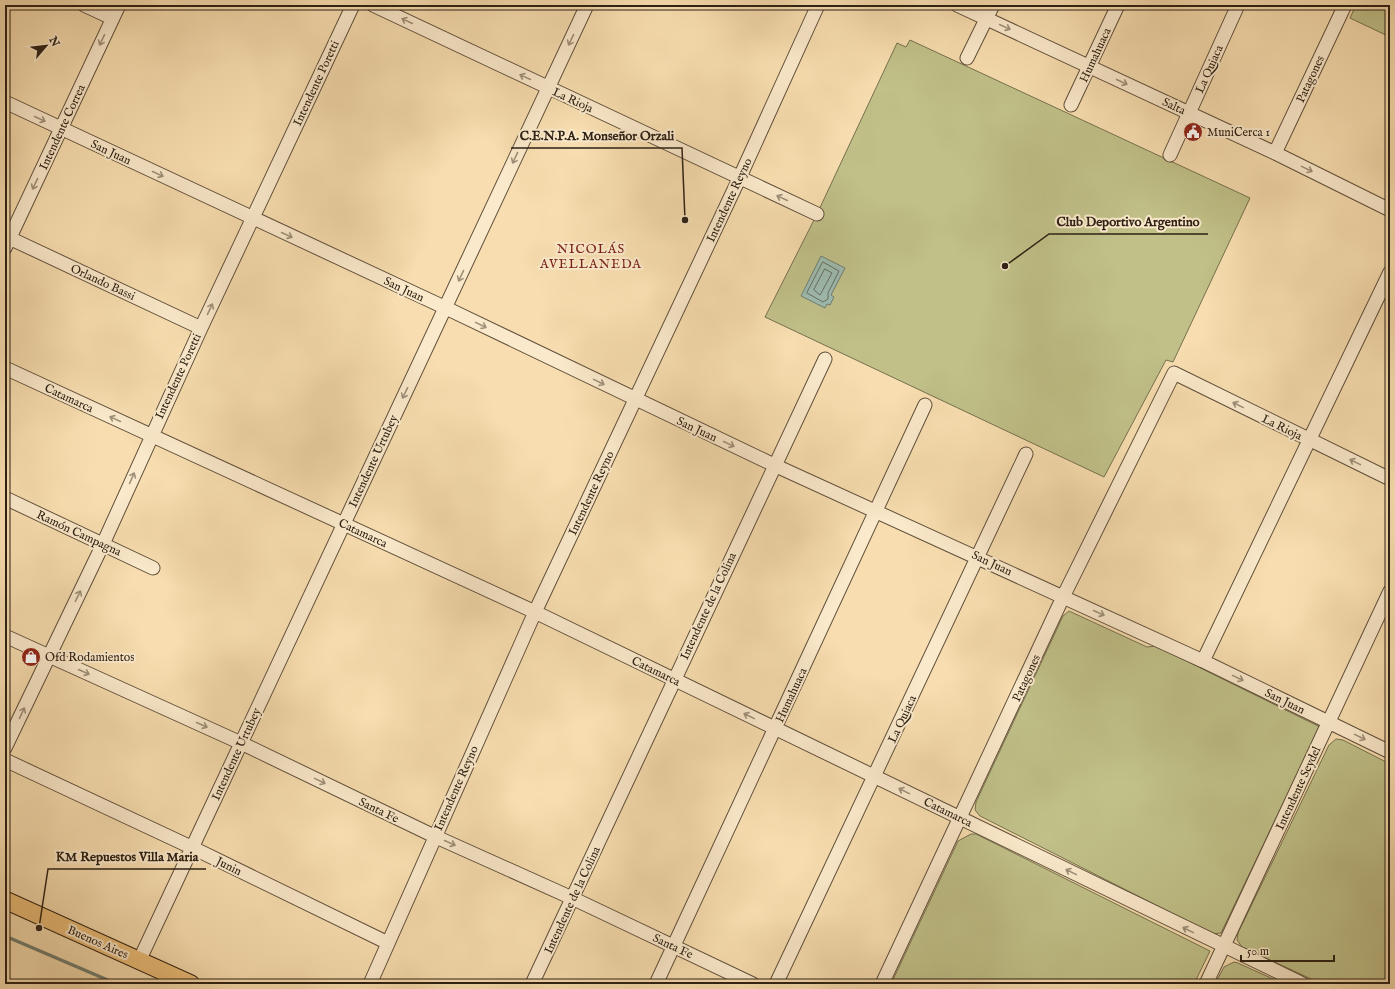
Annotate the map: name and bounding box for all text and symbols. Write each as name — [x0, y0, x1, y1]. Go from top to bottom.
one-way arrow — [402, 17, 414, 24]
one-way arrow — [998, 24, 1010, 31]
street label: Humahuaca — [1076, 25, 1115, 85]
north arrow — [26, 26, 66, 66]
text: N — [45, 33, 63, 50]
one-way arrow — [98, 34, 105, 46]
one-way arrow — [567, 34, 574, 46]
street label: Intendente Poretti — [290, 38, 343, 128]
street label: La Quiaca — [1192, 42, 1227, 96]
street label: Patagones — [1293, 53, 1328, 105]
one-way arrow — [519, 73, 531, 80]
one-way arrow — [1116, 79, 1128, 86]
street label: Intendente Correa — [36, 81, 89, 172]
street label: La Rioja — [550, 85, 596, 117]
street label: Salta — [1160, 95, 1189, 119]
one-way arrow — [34, 116, 46, 123]
public building icon: MuniCerca 1 — [1182, 121, 1204, 143]
callout: C.E.N.P.A. Monseñor Orzali — [511, 123, 682, 148]
place label: MuniCerca 1 — [1207, 125, 1270, 140]
text: C.E.N.P.A. Monseñor Orzali — [520, 128, 675, 145]
street label: San Juan — [88, 137, 134, 169]
one-way arrow — [511, 152, 519, 164]
street label: Intendente Reyno — [703, 155, 756, 245]
one-way arrow — [1301, 166, 1313, 173]
one-way arrow — [152, 171, 164, 179]
one-way arrow — [31, 177, 38, 189]
one-way arrow — [776, 194, 788, 201]
callout: Club Deportivo Argentino — [1049, 209, 1208, 234]
text: Club Deportivo Argentino — [1056, 214, 1200, 231]
one-way arrow — [281, 232, 293, 239]
district label: NICOLÁS AVELLANEDA — [539, 241, 642, 273]
street label: Orlando Bassi — [68, 261, 137, 304]
one-way arrow — [457, 270, 464, 282]
street label: San Juan — [381, 274, 427, 306]
one-way arrow — [207, 303, 214, 315]
one-way arrow — [475, 322, 487, 329]
street label: Intendente Poretti — [152, 331, 205, 421]
one-way arrow — [592, 379, 604, 386]
street label: Catamarca — [42, 381, 96, 417]
one-way arrow — [401, 387, 408, 399]
one-way arrow — [1232, 401, 1244, 408]
street label: La Rioja — [1259, 411, 1305, 444]
street label: Intendente Urtubey — [345, 412, 402, 510]
street label: San Juan — [674, 414, 720, 446]
one-way arrow — [109, 415, 121, 422]
one-way arrow — [722, 441, 734, 448]
street label: Intendente Reyno — [565, 448, 618, 538]
one-way arrow — [1349, 458, 1361, 465]
one-way arrow — [129, 472, 136, 484]
street label: Ramón Campagna — [34, 507, 124, 561]
street label: Catamarca — [336, 516, 390, 552]
street label: San Juan — [969, 548, 1015, 580]
street label: Intendente de la Colina — [677, 549, 740, 662]
one-way arrow — [75, 590, 82, 602]
one-way arrow — [1092, 610, 1104, 617]
shop icon: Ofd Rodamientos — [20, 646, 42, 668]
place label: Ofd Rodamientos — [45, 650, 134, 665]
street label: Patagones — [1009, 652, 1044, 704]
street label: Catamarca — [629, 653, 683, 690]
street label: Humahuaca — [772, 665, 811, 725]
one-way arrow — [77, 669, 89, 676]
one-way arrow — [1232, 675, 1244, 682]
street label: San Juan — [1262, 685, 1308, 719]
street label: La Quiaca — [885, 692, 920, 746]
street label: Intendente Urtubey — [208, 705, 265, 803]
one-way arrow — [19, 707, 26, 719]
one-way arrow — [743, 712, 755, 720]
one-way arrow — [196, 722, 208, 730]
one-way arrow — [1353, 734, 1365, 741]
street label: Intendente Reyno — [431, 743, 482, 833]
street label: Intendente Seydel — [1273, 743, 1325, 832]
one-way arrow — [314, 778, 326, 785]
one-way arrow — [898, 787, 910, 794]
street label: Santa Fe — [356, 794, 402, 827]
street label: Catamarca — [921, 794, 975, 831]
one-way arrow — [443, 840, 455, 847]
street label: Intendente de la Colina — [541, 843, 604, 956]
callout: KM Repuestos Villa Maria — [48, 844, 206, 869]
text: KM Repuestos Villa Maria — [56, 849, 199, 866]
street label: Junin — [211, 853, 245, 880]
one-way arrow — [1066, 868, 1078, 875]
street label: Buenos Aires — [65, 922, 130, 962]
one-way arrow — [1182, 925, 1194, 933]
street label: Santa Fe — [650, 931, 696, 962]
scale bar — [1241, 937, 1334, 963]
text: 50 m — [1247, 944, 1269, 959]

